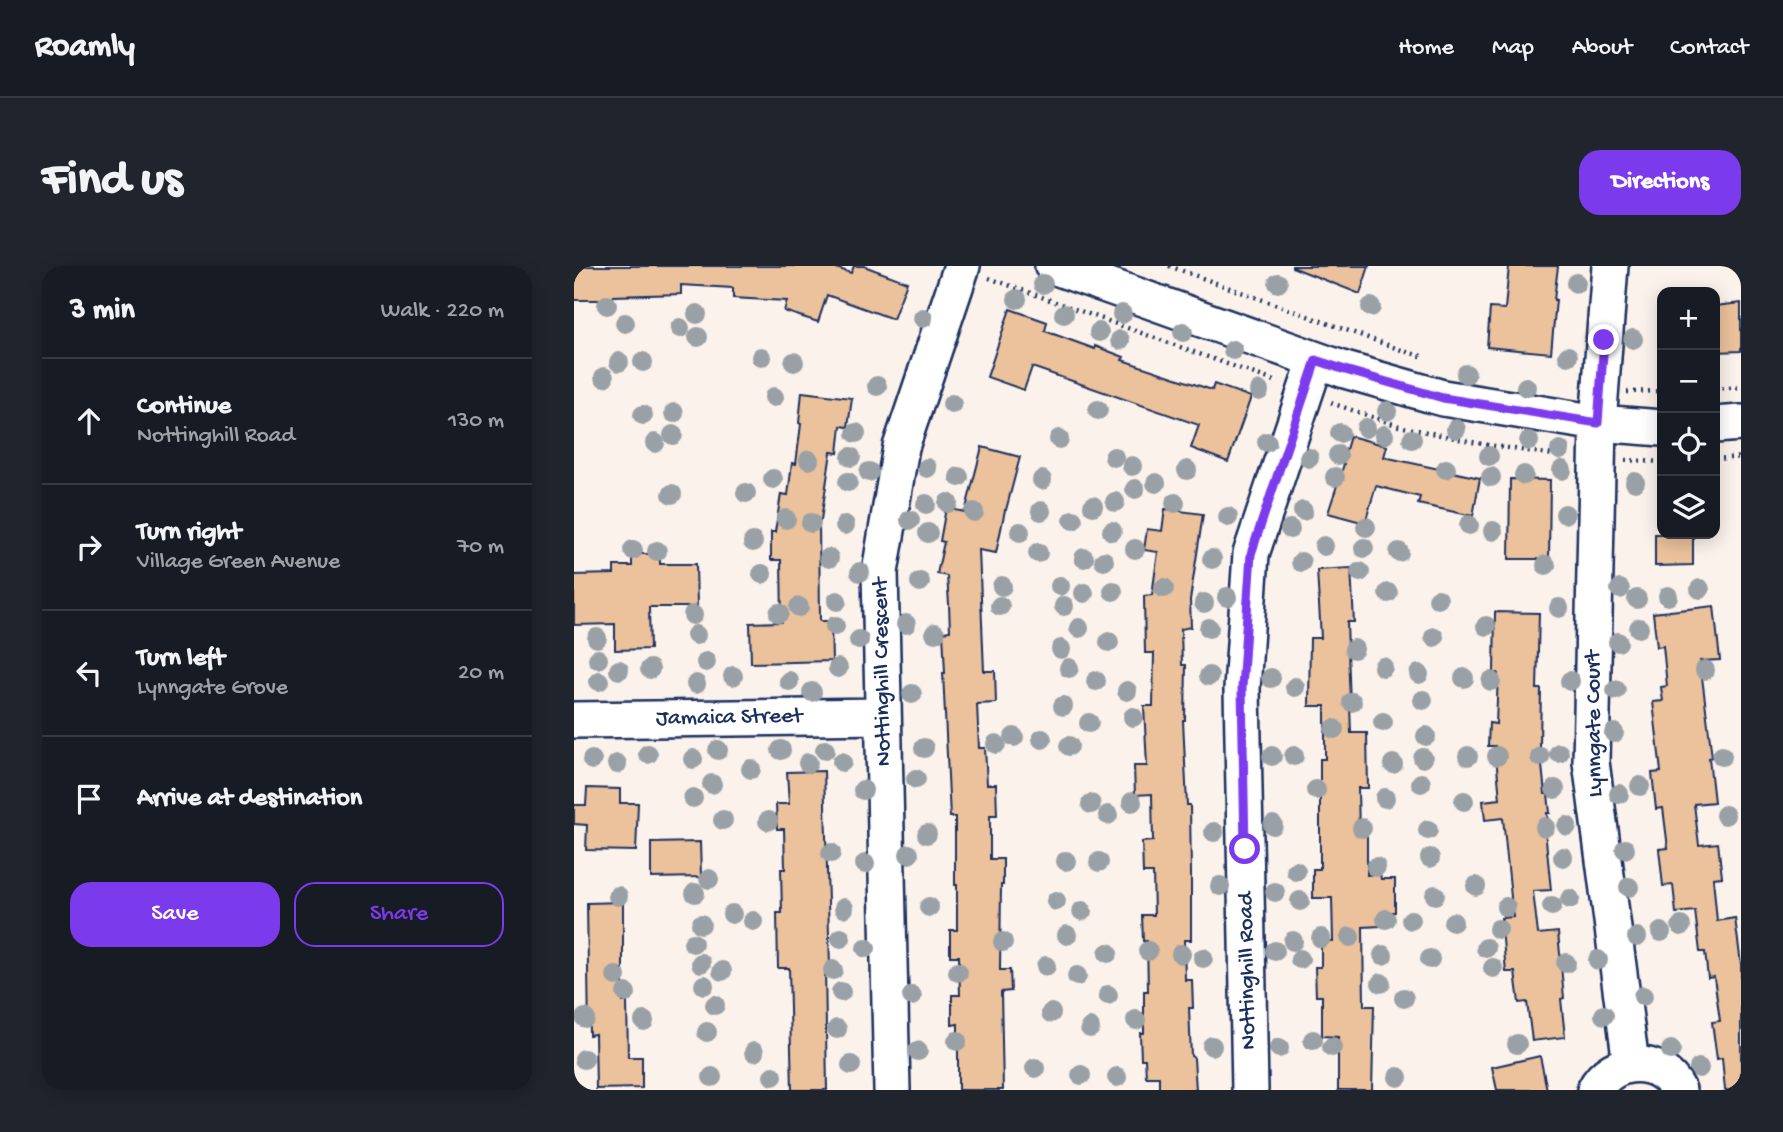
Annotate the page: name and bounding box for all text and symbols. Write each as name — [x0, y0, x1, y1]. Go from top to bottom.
text: Roamly — [35, 29, 135, 67]
text: Home — [1398, 34, 1454, 63]
text: Map — [1492, 34, 1534, 63]
text: About — [1572, 34, 1632, 63]
text: Contact — [1670, 34, 1748, 63]
button: Directions — [1579, 150, 1741, 215]
text: Find us — [42, 153, 182, 211]
map controls — [1657, 287, 1720, 539]
button: + — [1657, 287, 1720, 350]
text: 3 min — [70, 294, 135, 329]
text: Walk · 220 m — [381, 298, 504, 325]
route end — [1588, 324, 1619, 355]
button: − — [1657, 350, 1720, 413]
text: Continue — [137, 392, 231, 423]
icon: ahead — [70, 402, 108, 440]
text: 130 m — [448, 408, 504, 435]
button: locate — [1657, 413, 1720, 476]
text: Nottinghill Road — [137, 423, 295, 450]
button: layers — [1657, 476, 1720, 539]
text: Turn right — [137, 518, 241, 549]
icon: right — [70, 528, 108, 566]
text: 70 m — [457, 534, 504, 561]
text: Village Green Avenue — [137, 549, 340, 576]
street label: Nottinghill Crescent — [868, 576, 898, 767]
text: Turn left — [137, 644, 225, 675]
street label: Lynngate Court — [1580, 649, 1610, 798]
icon: left — [70, 654, 108, 692]
text: 20 m — [458, 660, 504, 687]
text: Lynngate Grove — [137, 675, 288, 702]
street label: Jamaica Street — [656, 703, 804, 733]
icon: arrive — [70, 780, 108, 818]
text: Arrive at destination — [137, 784, 362, 815]
route start — [1229, 833, 1260, 864]
button: Save — [70, 882, 280, 947]
button: Share — [294, 882, 504, 947]
street label: Nottinghill Road — [1233, 890, 1263, 1050]

